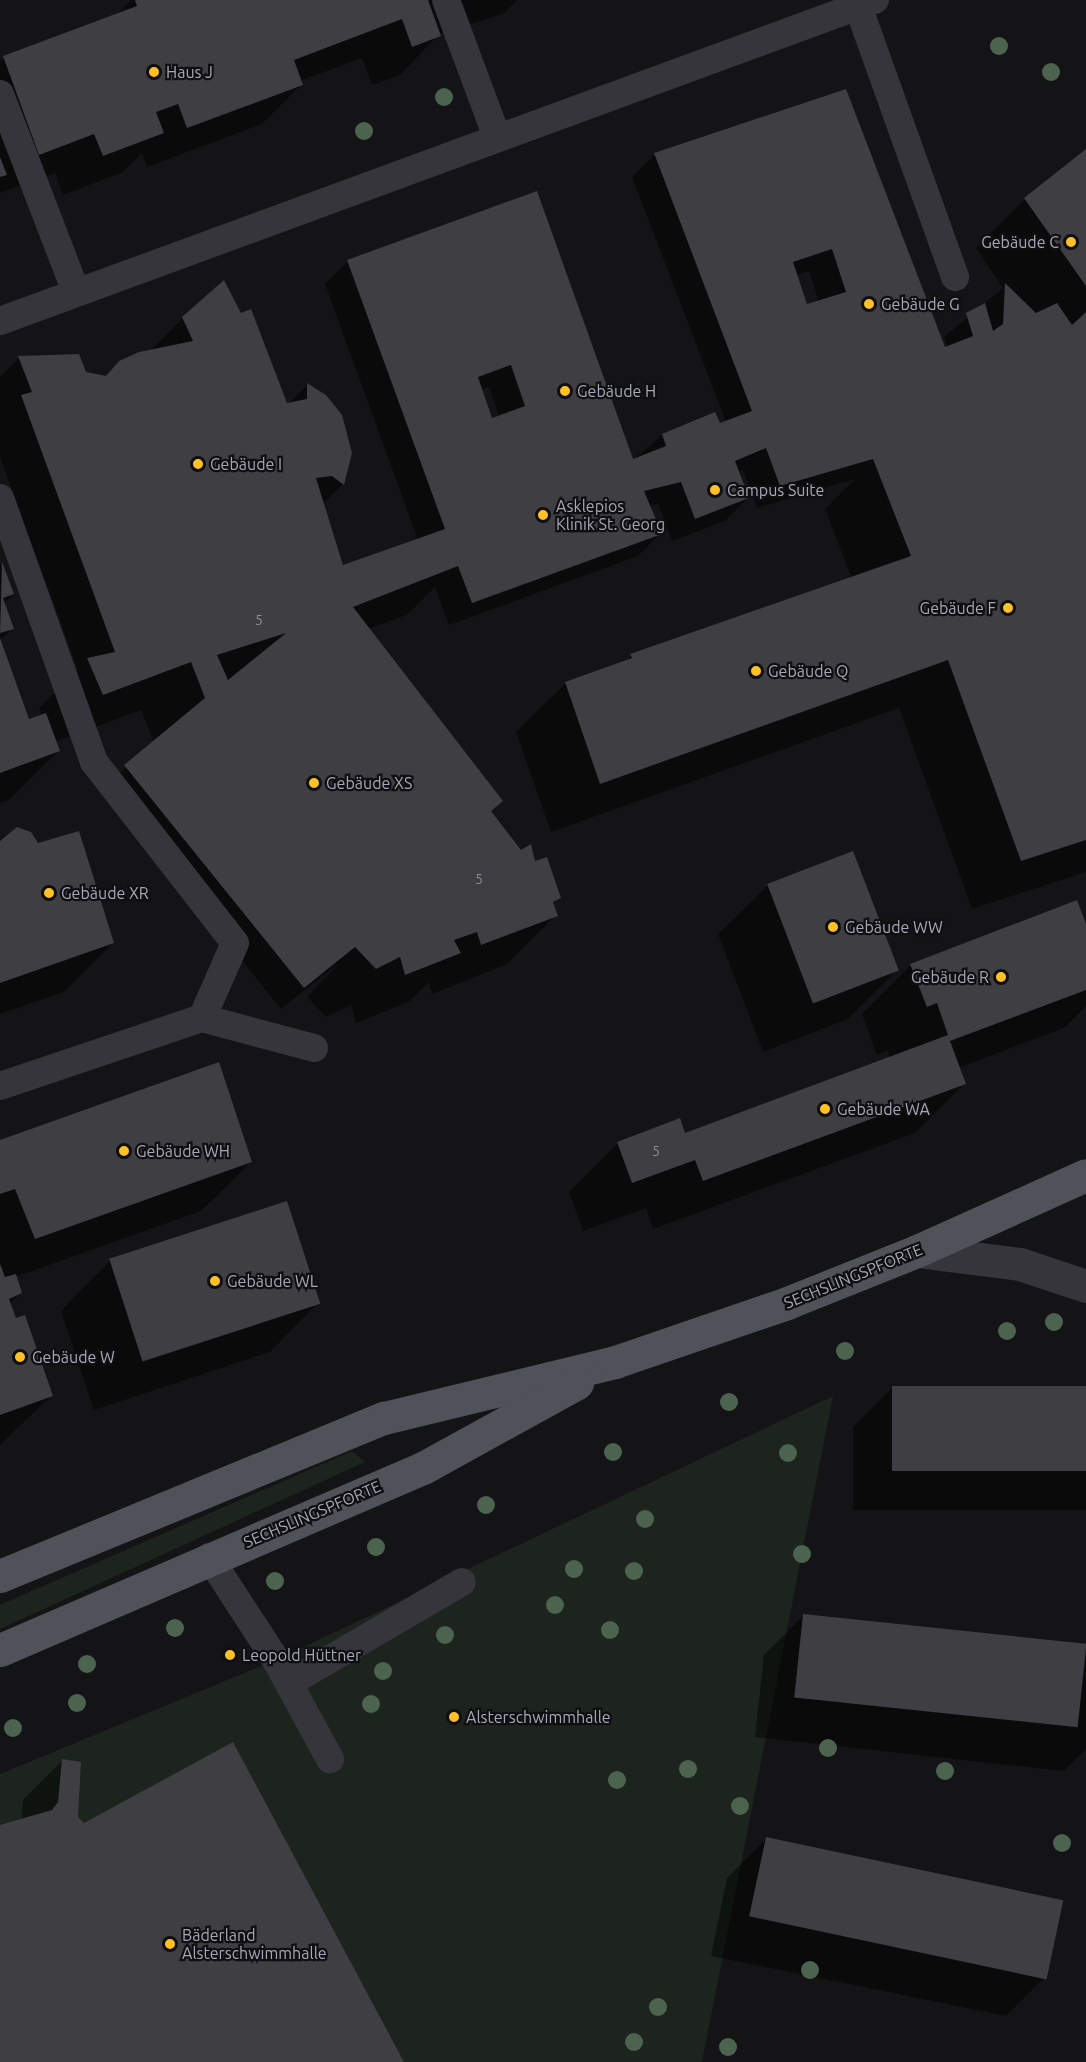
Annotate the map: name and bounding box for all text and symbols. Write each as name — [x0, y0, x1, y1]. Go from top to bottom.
place label: Haus J — [166, 62, 213, 82]
marker: Haus J — [147, 65, 161, 79]
place label: Gebäude C — [981, 232, 1059, 252]
marker: Gebäude C — [1064, 235, 1078, 249]
place label: Gebäude G — [881, 294, 960, 314]
marker: Gebäude G — [862, 297, 876, 311]
place label: Gebäude H — [577, 381, 656, 401]
marker: Gebäude H — [558, 384, 572, 398]
place label: Gebäude I — [210, 454, 282, 474]
marker: Gebäude I — [191, 457, 205, 471]
place label: Campus Suite — [727, 480, 824, 500]
marker: Campus Suite — [708, 483, 722, 497]
place label: Asklepios Klinik St. Georg — [556, 496, 665, 534]
marker: Asklepios Klinik St. Georg — [534, 506, 552, 524]
place label: Gebäude F — [920, 598, 996, 618]
marker: Gebäude F — [1001, 601, 1015, 615]
house number: 5 — [255, 612, 263, 628]
place label: Gebäude Q — [768, 661, 848, 681]
marker: Gebäude Q — [749, 664, 763, 678]
place label: Gebäude XS — [326, 773, 412, 793]
marker: Gebäude XS — [307, 776, 321, 790]
house number: 5 — [475, 871, 483, 887]
place label: Gebäude XR — [61, 883, 149, 903]
marker: Gebäude XR — [42, 886, 56, 900]
place label: Gebäude WW — [845, 917, 943, 937]
marker: Gebäude WW — [826, 920, 840, 934]
place label: Gebäude R — [911, 967, 989, 987]
marker: Gebäude R — [994, 970, 1008, 984]
place label: Gebäude WA — [837, 1099, 930, 1119]
marker: Gebäude WA — [818, 1102, 832, 1116]
place label: Gebäude WH — [136, 1141, 230, 1161]
house number: 5 — [652, 1143, 660, 1159]
marker: Gebäude WH — [117, 1144, 131, 1158]
street label: SECHSLINGSPFORTE — [781, 1240, 925, 1312]
place label: Gebäude WL — [227, 1271, 318, 1291]
marker: Gebäude WL — [208, 1274, 222, 1288]
place label: Gebäude W — [32, 1347, 115, 1367]
marker: Gebäude W — [13, 1350, 27, 1364]
street label: SECHSLINGSPFORTE — [240, 1476, 384, 1552]
place label: Leopold Hüttner — [242, 1645, 361, 1665]
marker: Leopold Hüttner — [223, 1648, 237, 1662]
place label: Alsterschwimmhalle — [466, 1707, 611, 1727]
marker: Alsterschwimmhalle — [447, 1710, 461, 1724]
place label: Bäderland Alsterschwimmhalle — [182, 1925, 327, 1963]
marker: Bäderland Alsterschwimmhalle — [163, 1937, 177, 1951]

